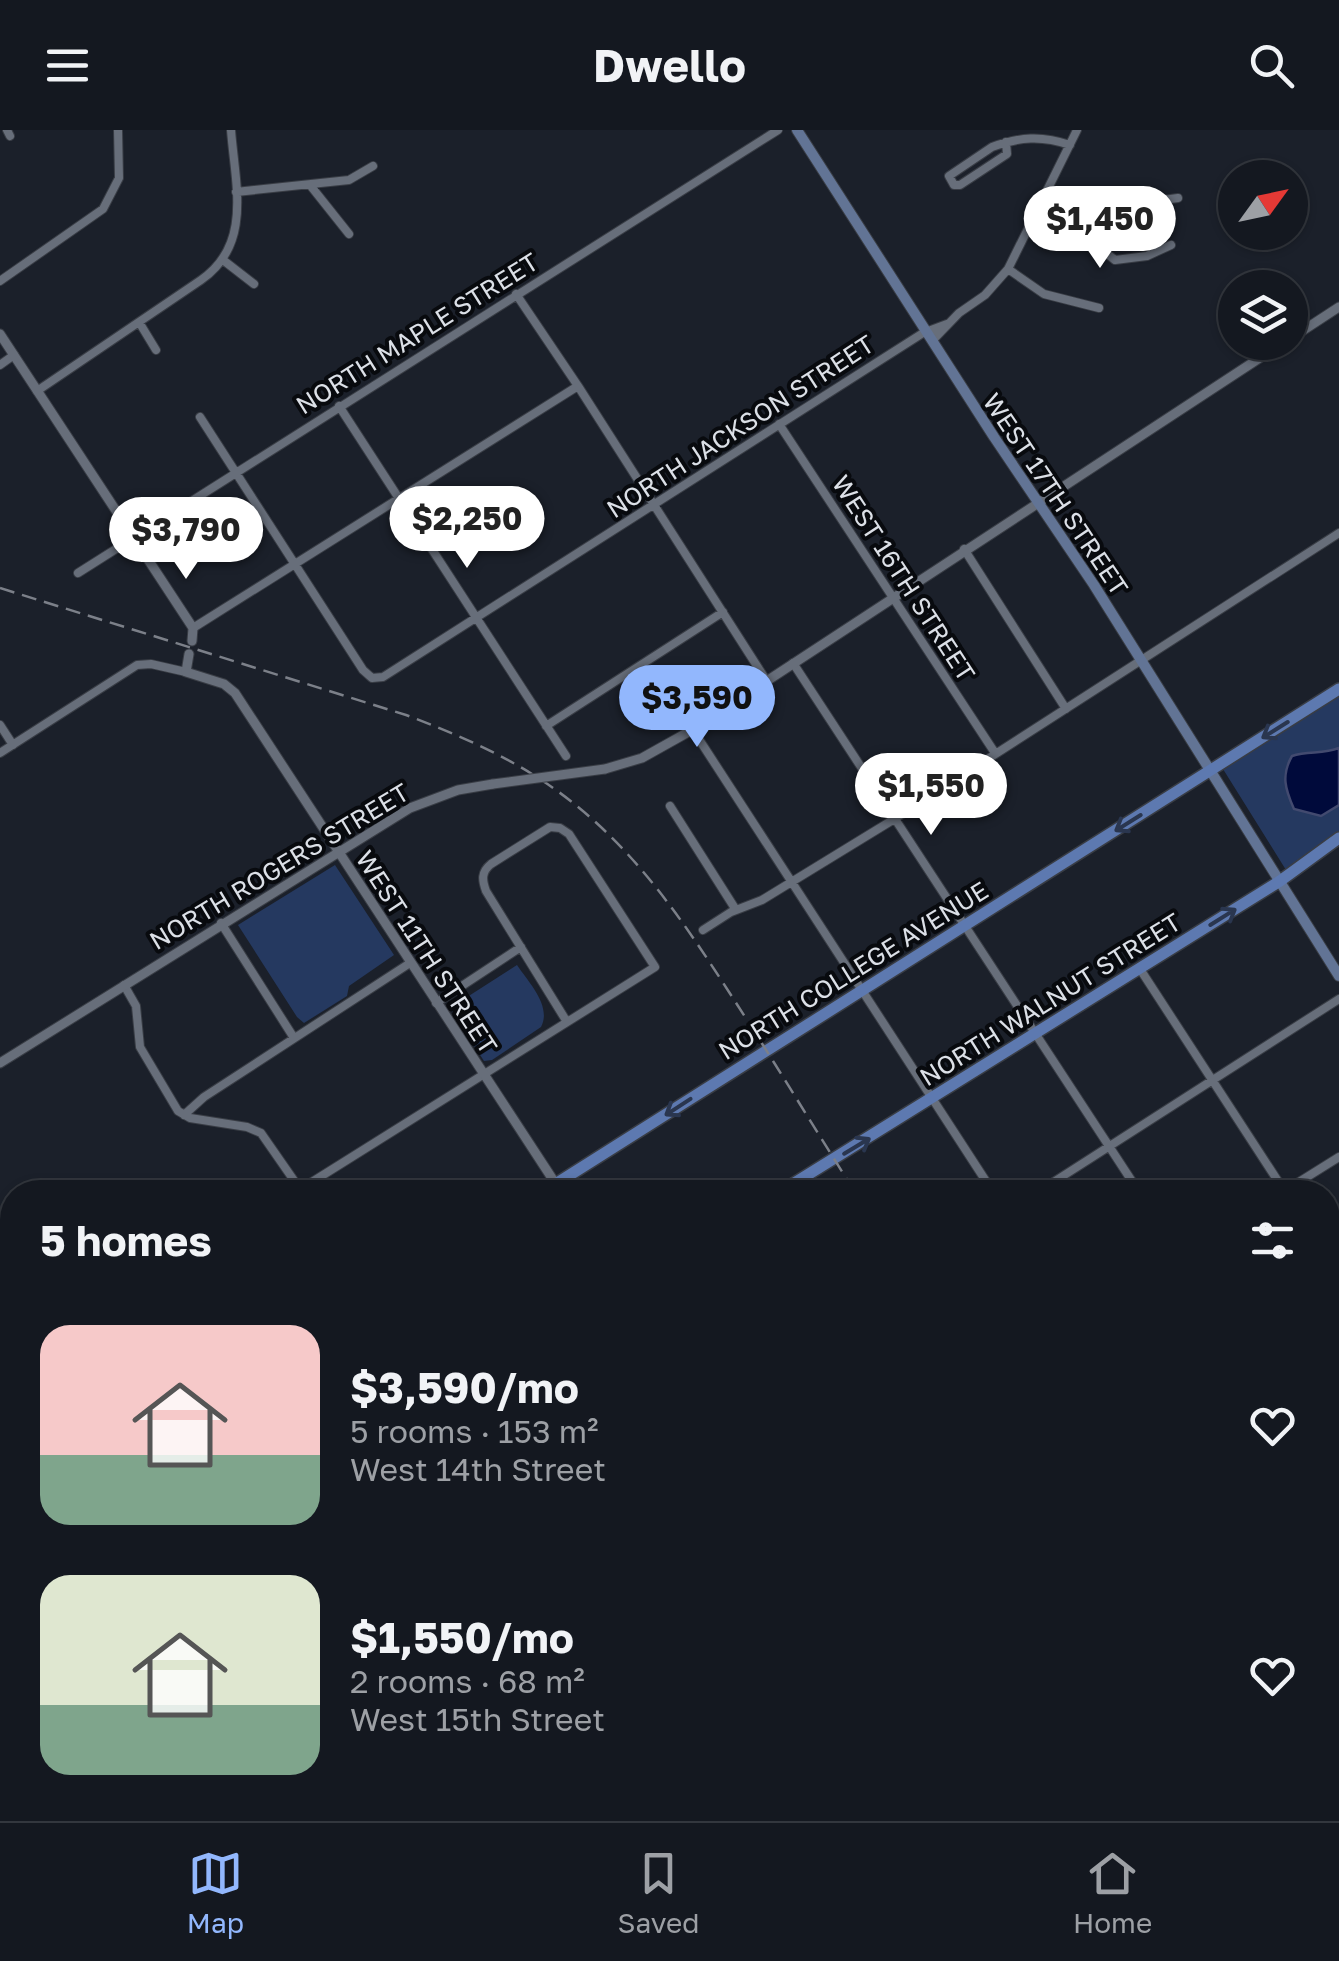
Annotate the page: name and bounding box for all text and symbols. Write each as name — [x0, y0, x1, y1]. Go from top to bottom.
icon: menu — [40, 38, 95, 93]
text: Dwello — [593, 38, 746, 92]
icon: search — [1244, 38, 1299, 93]
north arrow — [1218, 160, 1308, 250]
map controls — [1218, 160, 1308, 360]
pin: $1,450 — [1019, 186, 1181, 271]
text: $1,450 — [1046, 199, 1154, 237]
street label: NORTH MAPLE STREET — [290, 246, 544, 420]
button: layers — [1218, 270, 1308, 360]
street label: NORTH JACKSON STREET — [601, 328, 879, 524]
street label: WEST 17TH STREET — [977, 387, 1135, 601]
street label: WEST 16TH STREET — [826, 469, 982, 687]
pin: $2,250 — [386, 486, 548, 571]
pin: $3,790 — [105, 497, 267, 582]
text: $2,250 — [411, 499, 523, 537]
text: $3,790 — [131, 510, 241, 548]
pin: $3,590 — [616, 665, 778, 750]
text: $3,590 — [641, 678, 753, 716]
one-way arrow — [1261, 719, 1289, 740]
pin: $1,550 — [850, 753, 1012, 838]
text: $1,550 — [877, 766, 985, 804]
street label: NORTH ROGERS STREET — [144, 776, 414, 956]
one-way arrow — [1114, 812, 1143, 833]
street label: WEST 11TH STREET — [350, 844, 504, 1060]
street label: NORTH COLLEGE AVENUE — [712, 874, 994, 1066]
street label: NORTH WALNUT STREET — [914, 906, 1186, 1092]
one-way arrow — [1208, 906, 1237, 927]
one-way arrow — [664, 1096, 692, 1117]
one-way arrow — [842, 1136, 871, 1156]
icon: filters — [1245, 1213, 1300, 1268]
text: 5 homes — [40, 1215, 212, 1265]
text: $3,590/mo — [350, 1362, 579, 1412]
icon: home — [120, 1365, 240, 1485]
icon: heart — [1245, 1398, 1300, 1453]
text: 5 rooms · 153 m² — [350, 1412, 599, 1450]
text: West 14th Street — [350, 1450, 606, 1488]
text: $1,550/mo — [350, 1612, 574, 1662]
icon: home — [120, 1615, 240, 1735]
icon: heart — [1245, 1648, 1300, 1703]
text: 2 rooms · 68 m² — [350, 1662, 585, 1700]
text: West 15th Street — [350, 1700, 605, 1738]
tab: Map — [187, 1846, 244, 1939]
tab: Saved — [618, 1846, 699, 1939]
tab: Home — [1073, 1846, 1152, 1939]

